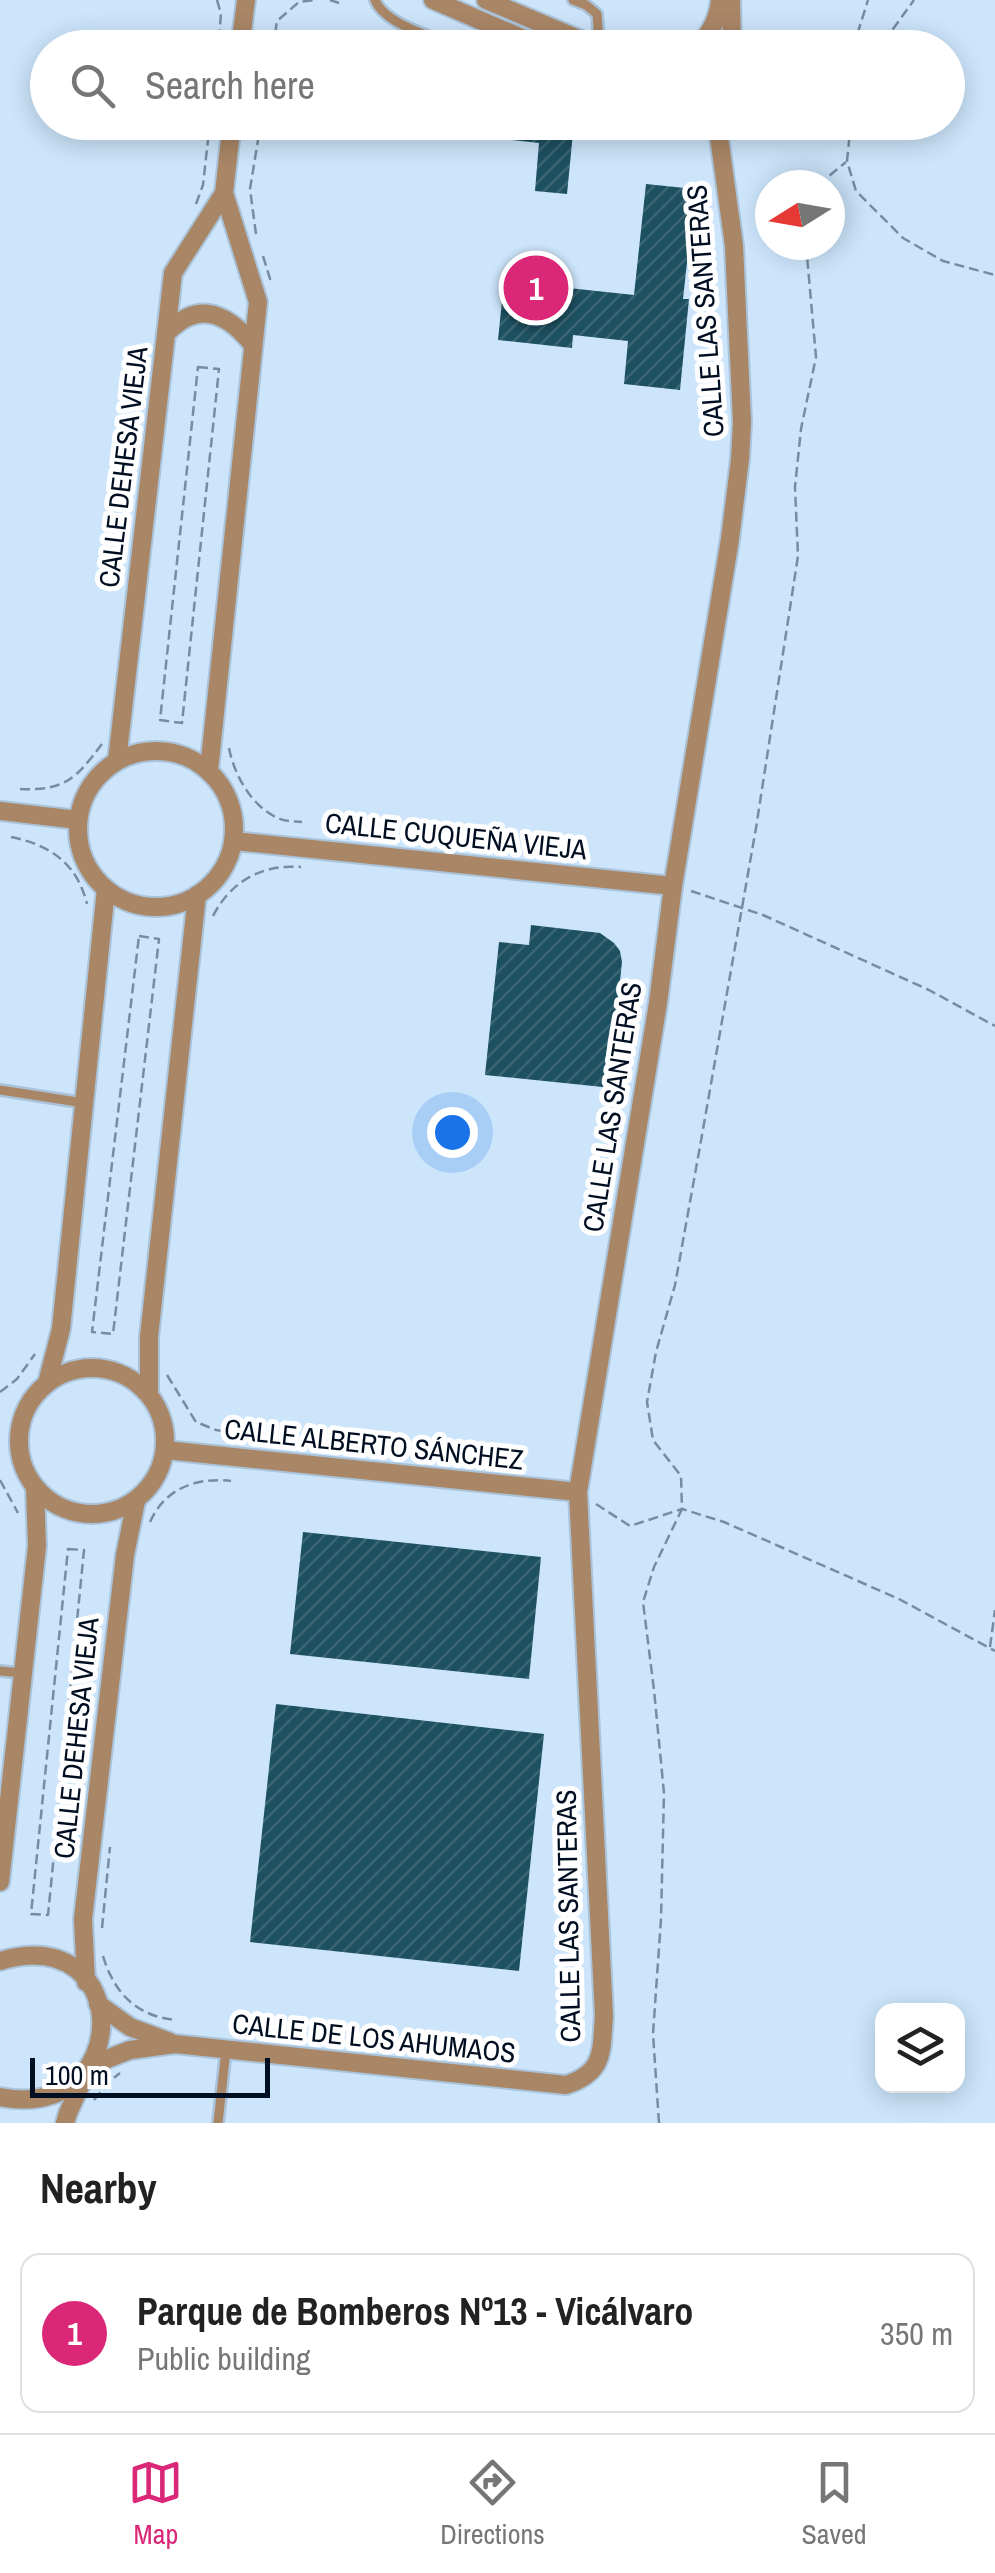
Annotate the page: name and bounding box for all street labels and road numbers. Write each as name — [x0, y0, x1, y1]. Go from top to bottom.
street label: CALLE LAS SANTERAS — [677, 184, 733, 438]
street label: CALLE DEHESA VIEJA — [89, 344, 157, 590]
street label: CALLE CUQUEÑA VIEJA — [323, 803, 589, 869]
street label: CALLE LAS SANTERAS — [573, 979, 651, 1235]
street label: CALLE ALBERTO SÁNCHEZ — [223, 1409, 525, 1479]
street label: CALLE DEHESA VIEJA — [44, 1615, 108, 1861]
street label: CALLE LAS SANTERAS — [547, 1789, 589, 2043]
street label: CALLE DE LOS AHUMAOS — [231, 2004, 517, 2072]

